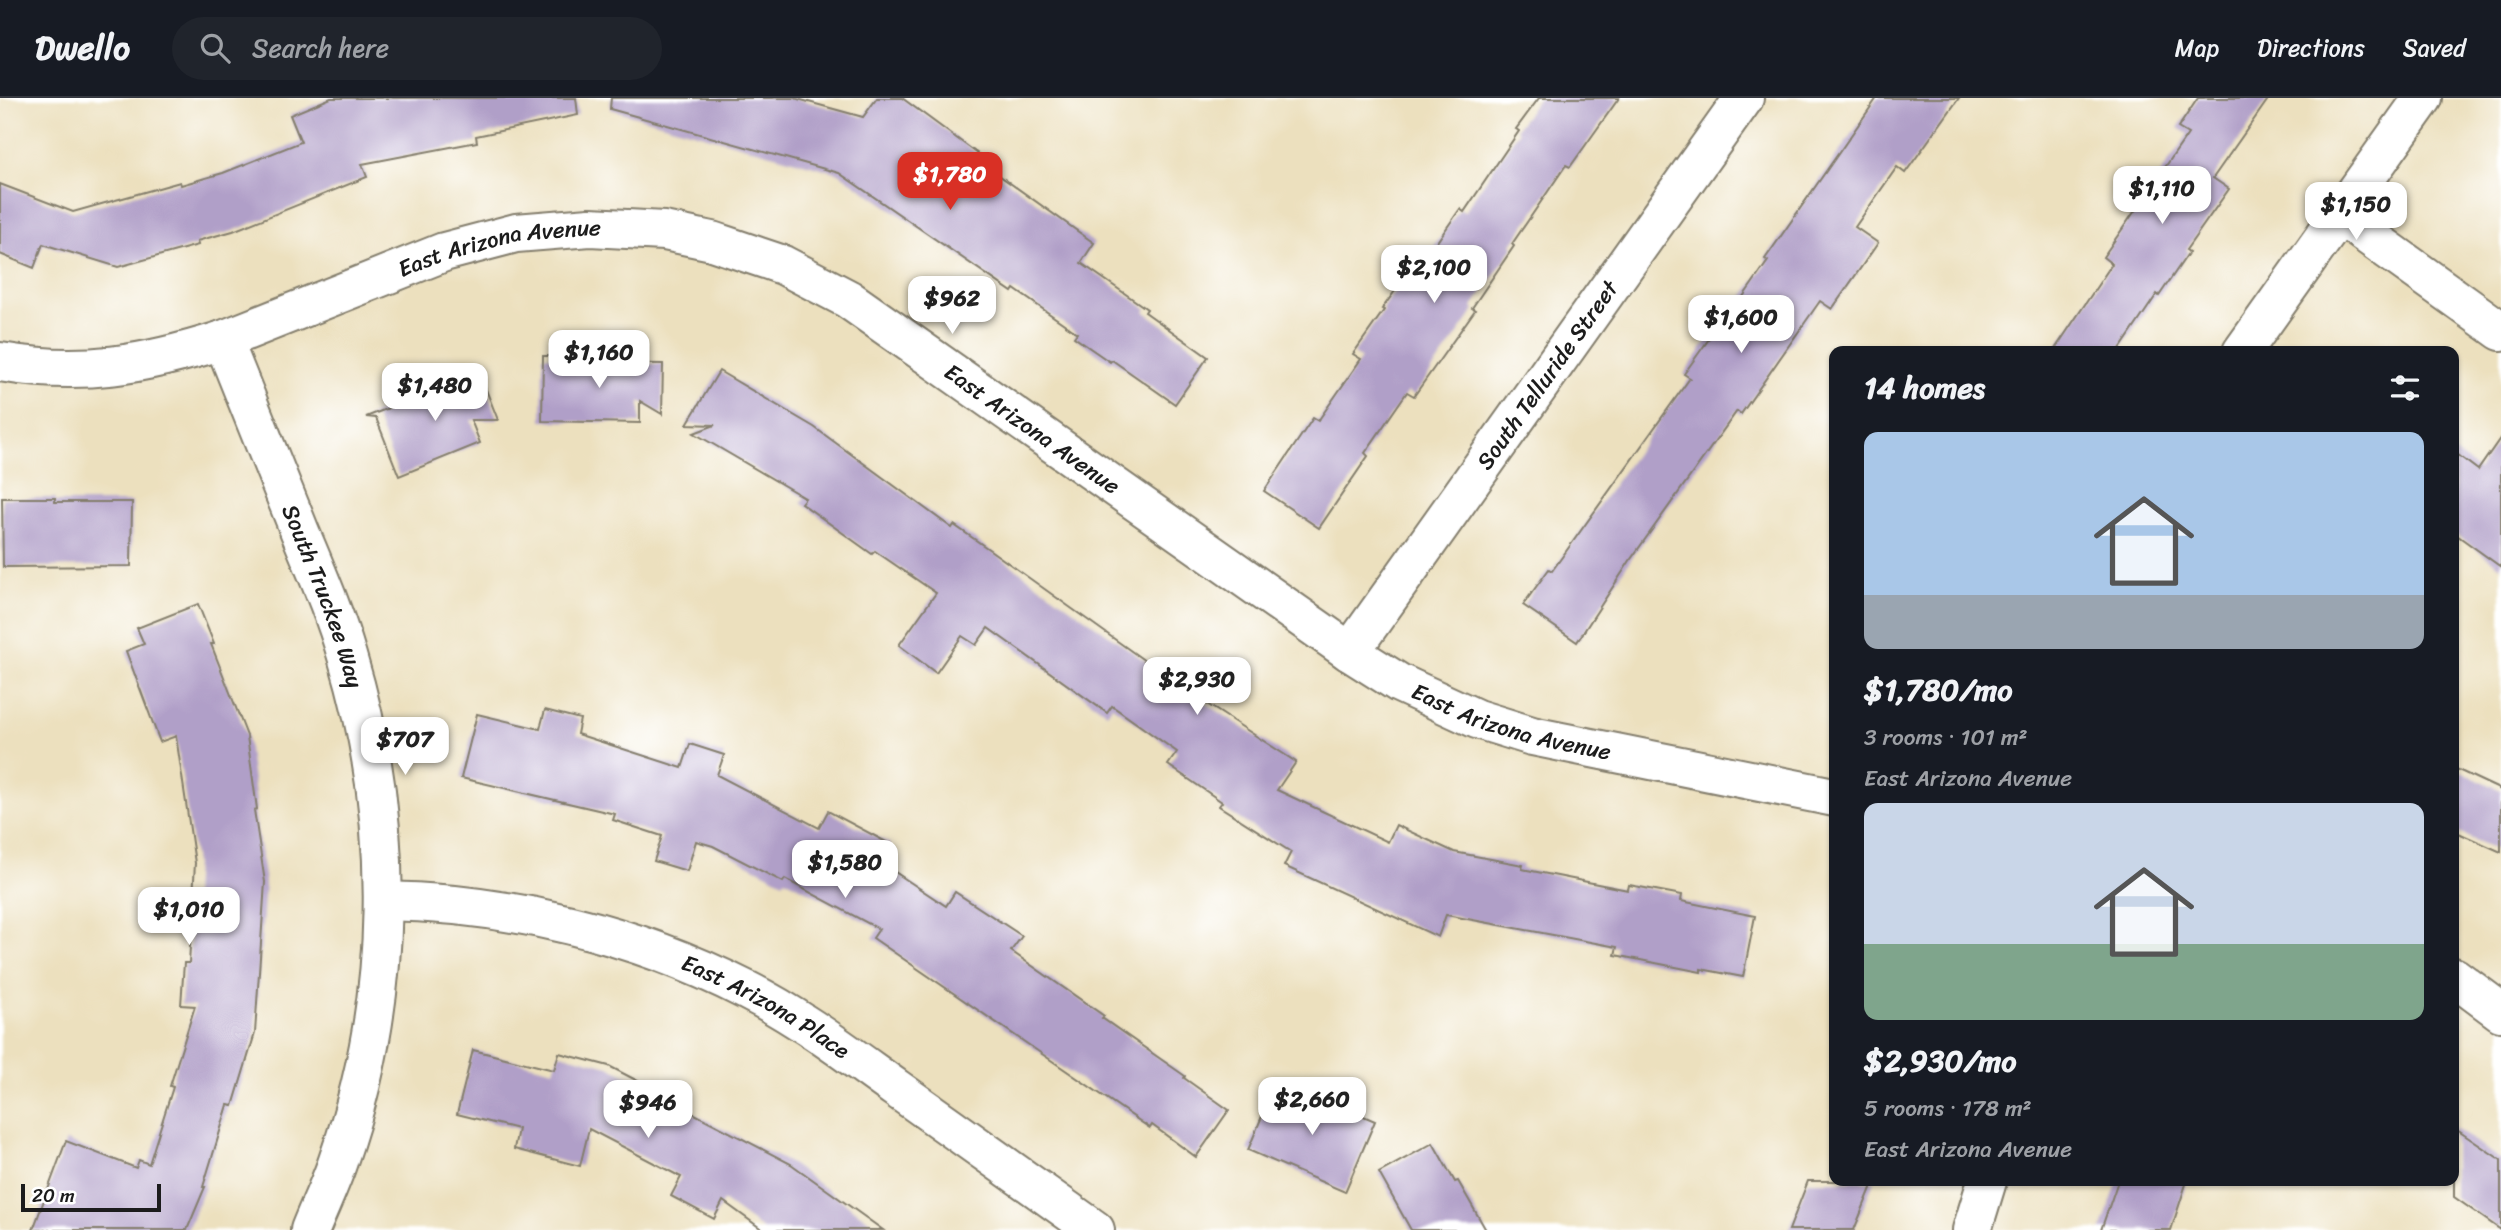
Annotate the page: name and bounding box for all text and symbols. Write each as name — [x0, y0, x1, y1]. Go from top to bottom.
search box — [172, 17, 662, 80]
text: Dwello — [35, 19, 130, 77]
text: Search here — [252, 25, 389, 71]
text: Map — [2175, 27, 2219, 69]
text: Directions — [2257, 27, 2365, 69]
text: Saved — [2403, 27, 2466, 69]
icon: search — [196, 29, 234, 67]
pin: $1,780 — [893, 152, 1007, 212]
text: $1,780 — [913, 154, 987, 195]
pin: $1,110 — [2105, 166, 2219, 226]
text: $1,110 — [2129, 168, 2195, 209]
pin: $1,150 — [2299, 183, 2413, 242]
text: $1,150 — [2321, 184, 2391, 225]
street label: East Arizona Avenue — [391, 206, 602, 289]
pin: $2,100 — [1377, 246, 1491, 305]
text: $2,100 — [1397, 247, 1471, 288]
street label: South Telluride Street — [1465, 270, 1630, 479]
pin: $962 — [911, 276, 993, 336]
text: $962 — [924, 278, 980, 319]
pin: $1,600 — [1684, 296, 1798, 355]
text: $1,600 — [1704, 297, 1778, 338]
pin: $1,160 — [542, 330, 656, 390]
text: $1,160 — [565, 332, 634, 373]
street label: East Arizona Avenue — [935, 352, 1129, 505]
text: 14 homes — [1864, 361, 1985, 415]
pin: $1,480 — [378, 364, 492, 423]
text: $1,480 — [398, 365, 472, 406]
icon: filters — [2386, 369, 2424, 407]
icon: home — [2081, 478, 2207, 604]
street label: South Truckee Way — [270, 498, 376, 693]
pin: $2,930 — [1140, 658, 1254, 717]
text: $2,930 — [1159, 659, 1235, 700]
text: $1,780/mo — [1864, 663, 2012, 717]
street label: East Arizona Avenue — [1405, 671, 1615, 772]
text: 3 rooms · 101 m² — [1864, 717, 2028, 758]
pin: $707 — [364, 718, 446, 777]
text: $707 — [377, 719, 433, 760]
text: East Arizona Avenue — [1864, 758, 2072, 799]
pin: $1,580 — [788, 840, 902, 900]
text: $1,580 — [808, 842, 882, 883]
icon: home — [2081, 849, 2207, 975]
pin: $1,010 — [132, 888, 246, 947]
text: $1,010 — [154, 889, 224, 930]
street label: East Arizona Place — [675, 942, 859, 1070]
text: $2,930/mo — [1864, 1034, 2017, 1088]
pin: $2,660 — [1255, 1077, 1369, 1137]
text: $2,660 — [1274, 1079, 1350, 1120]
pin: $946 — [607, 1080, 689, 1140]
text: $946 — [619, 1082, 677, 1123]
text: 5 rooms · 178 m² — [1864, 1088, 2032, 1129]
text: East Arizona Avenue — [1864, 1129, 2072, 1170]
text: 20 m — [32, 1179, 75, 1212]
scale bar — [21, 1181, 161, 1213]

